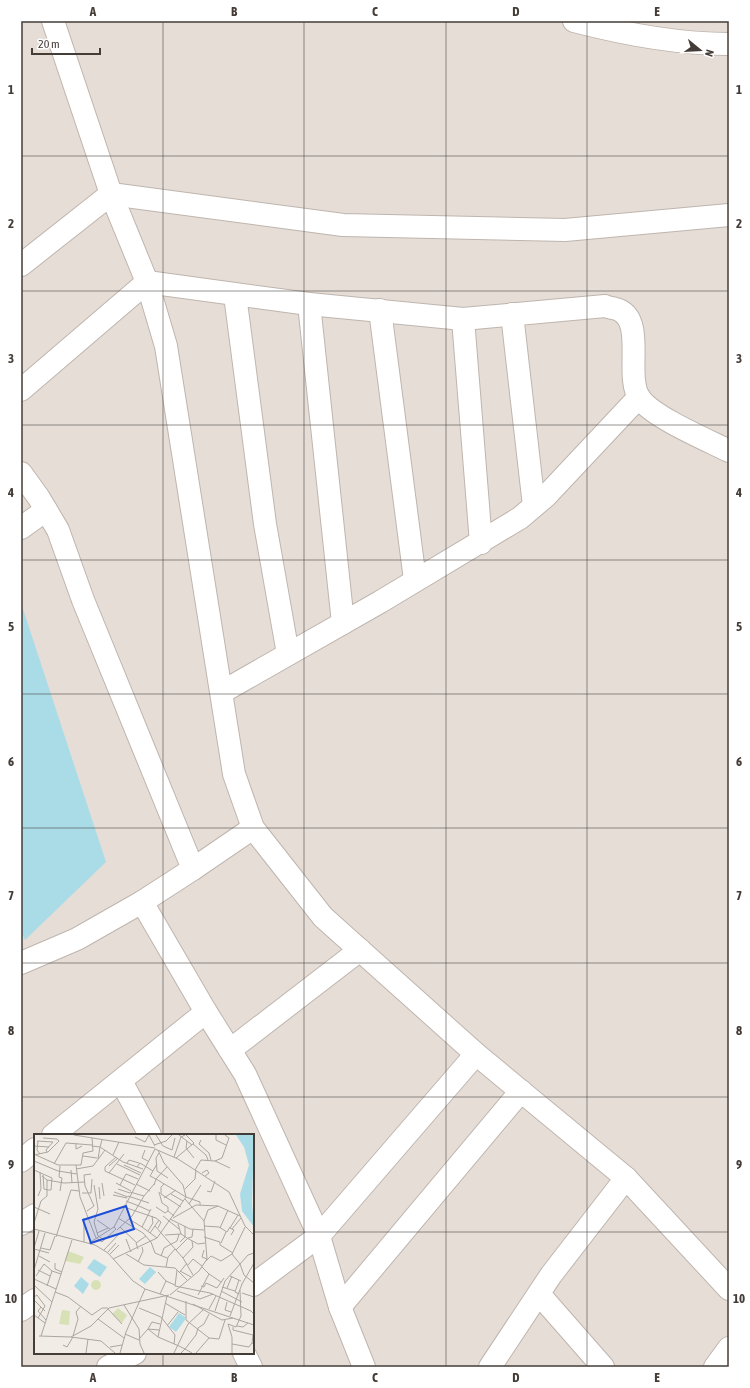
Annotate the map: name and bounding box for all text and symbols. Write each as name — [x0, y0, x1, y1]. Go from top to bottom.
text: A — [89, 4, 97, 19]
text: B — [231, 4, 238, 19]
text: C — [372, 4, 378, 19]
text: D — [512, 4, 520, 19]
text: E — [654, 4, 660, 19]
scale bar — [32, 30, 100, 56]
north arrow — [680, 30, 720, 70]
text: 20 m — [38, 37, 60, 51]
text: N — [703, 48, 716, 58]
text: 1 — [8, 82, 14, 97]
text: 1 — [736, 82, 742, 97]
text: 2 — [8, 216, 14, 231]
text: 2 — [736, 216, 742, 231]
text: 3 — [8, 351, 14, 366]
text: 3 — [736, 351, 742, 366]
text: 4 — [7, 485, 14, 500]
text: 4 — [735, 485, 742, 500]
text: 5 — [8, 619, 14, 634]
text: 5 — [736, 619, 742, 634]
text: 6 — [8, 754, 14, 769]
text: 6 — [736, 754, 742, 769]
text: 7 — [8, 888, 14, 903]
text: 7 — [736, 888, 742, 903]
text: 8 — [8, 1023, 14, 1038]
text: 8 — [736, 1023, 742, 1038]
inset map — [34, 1134, 254, 1354]
text: 9 — [8, 1157, 14, 1172]
text: 9 — [736, 1157, 742, 1172]
text: 10 — [5, 1291, 17, 1306]
text: 10 — [733, 1291, 745, 1306]
text: A — [89, 1370, 97, 1385]
text: B — [231, 1370, 238, 1385]
text: C — [372, 1370, 378, 1385]
text: D — [512, 1370, 520, 1385]
text: E — [654, 1370, 660, 1385]

